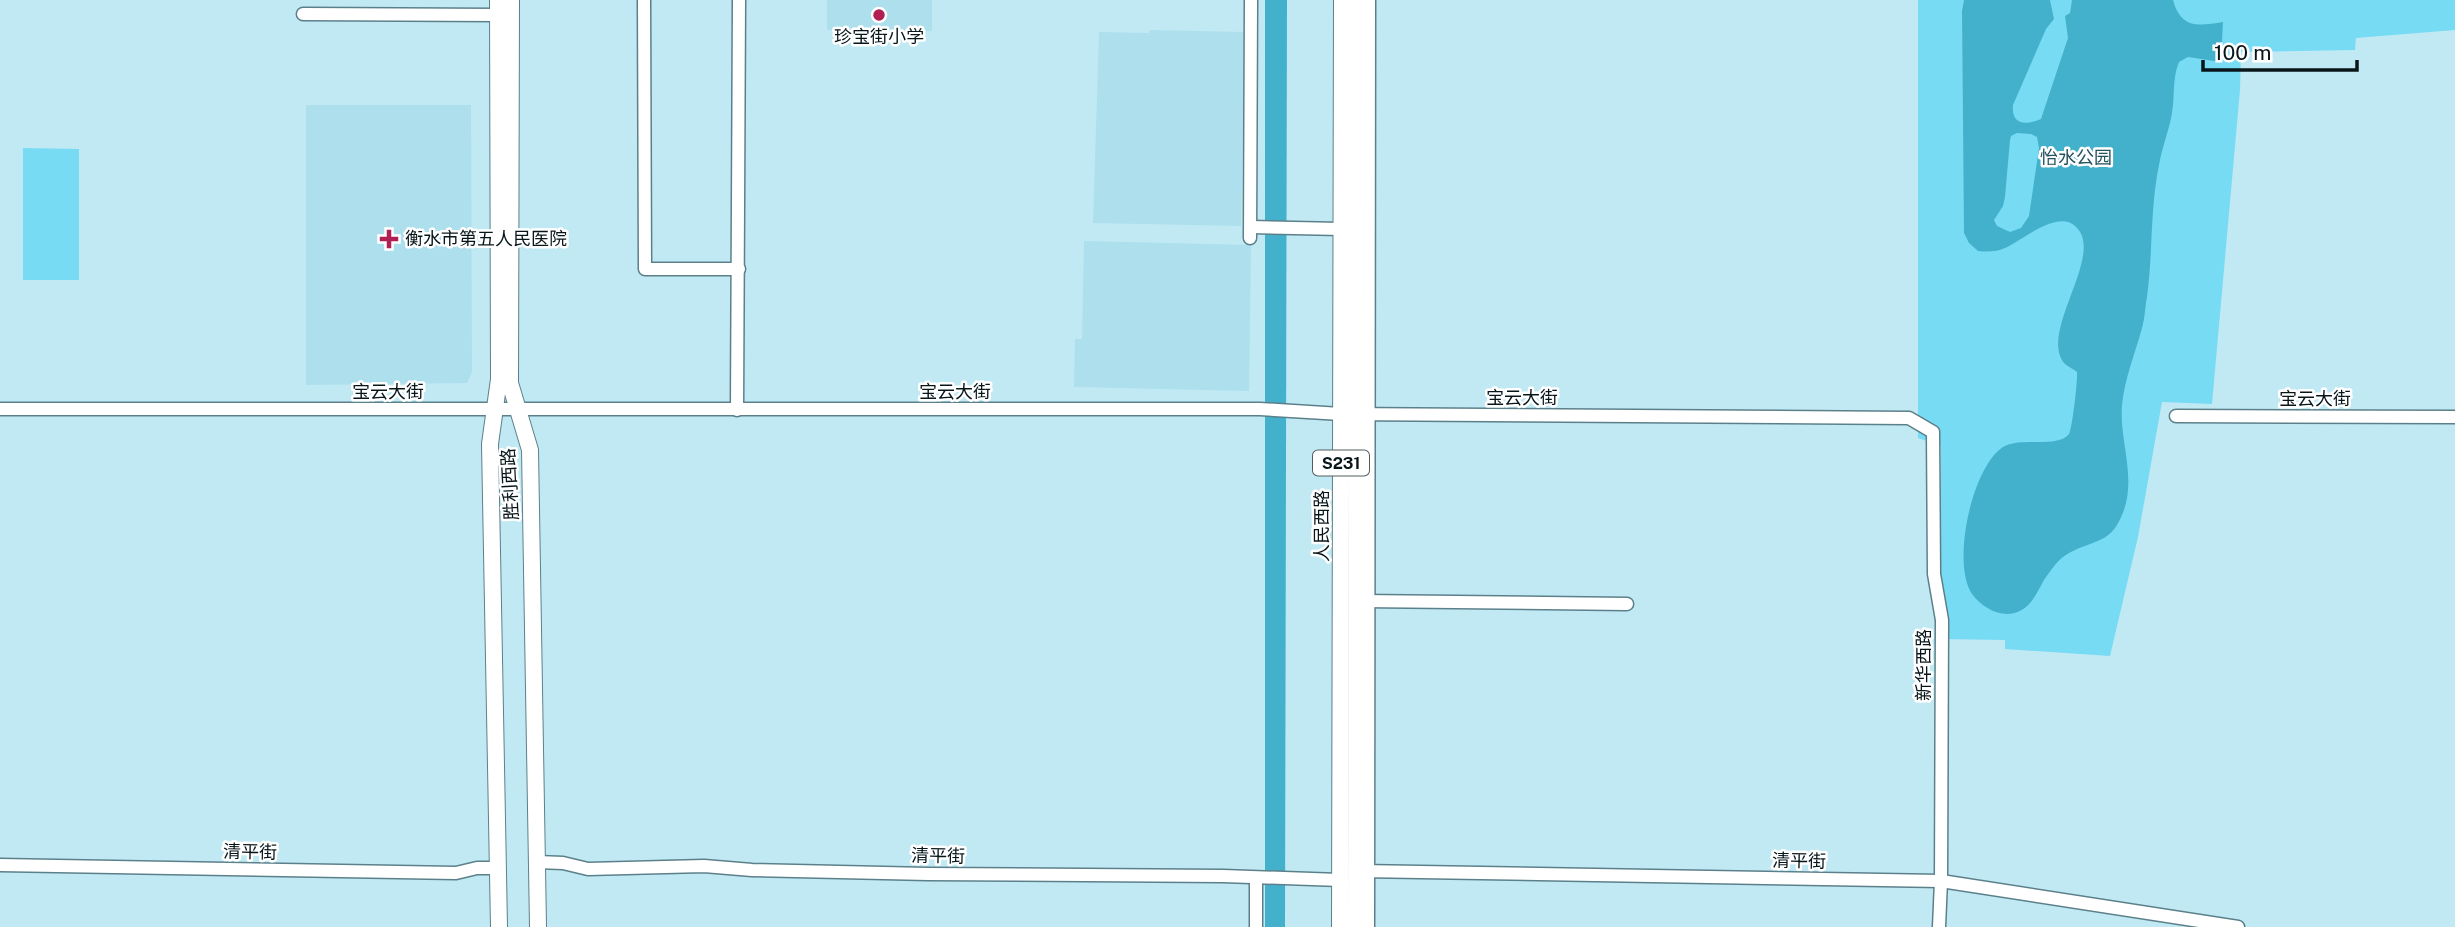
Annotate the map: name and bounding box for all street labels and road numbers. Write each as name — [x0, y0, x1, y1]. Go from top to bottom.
street label: 宝云大街 — [352, 381, 424, 402]
street label: 宝云大街 — [919, 381, 991, 402]
street label: 宝云大街 — [1486, 387, 1558, 408]
street label: 宝云大街 — [2279, 388, 2351, 409]
street label: 胜利西路 — [497, 448, 522, 521]
road number: S231 — [1313, 450, 1369, 476]
street label: 人民西路 — [1311, 490, 1332, 562]
street label: 新华西路 — [1913, 629, 1934, 701]
street label: 清平街 — [223, 841, 277, 862]
street label: 清平街 — [911, 845, 965, 866]
street label: 清平街 — [1772, 850, 1826, 871]

